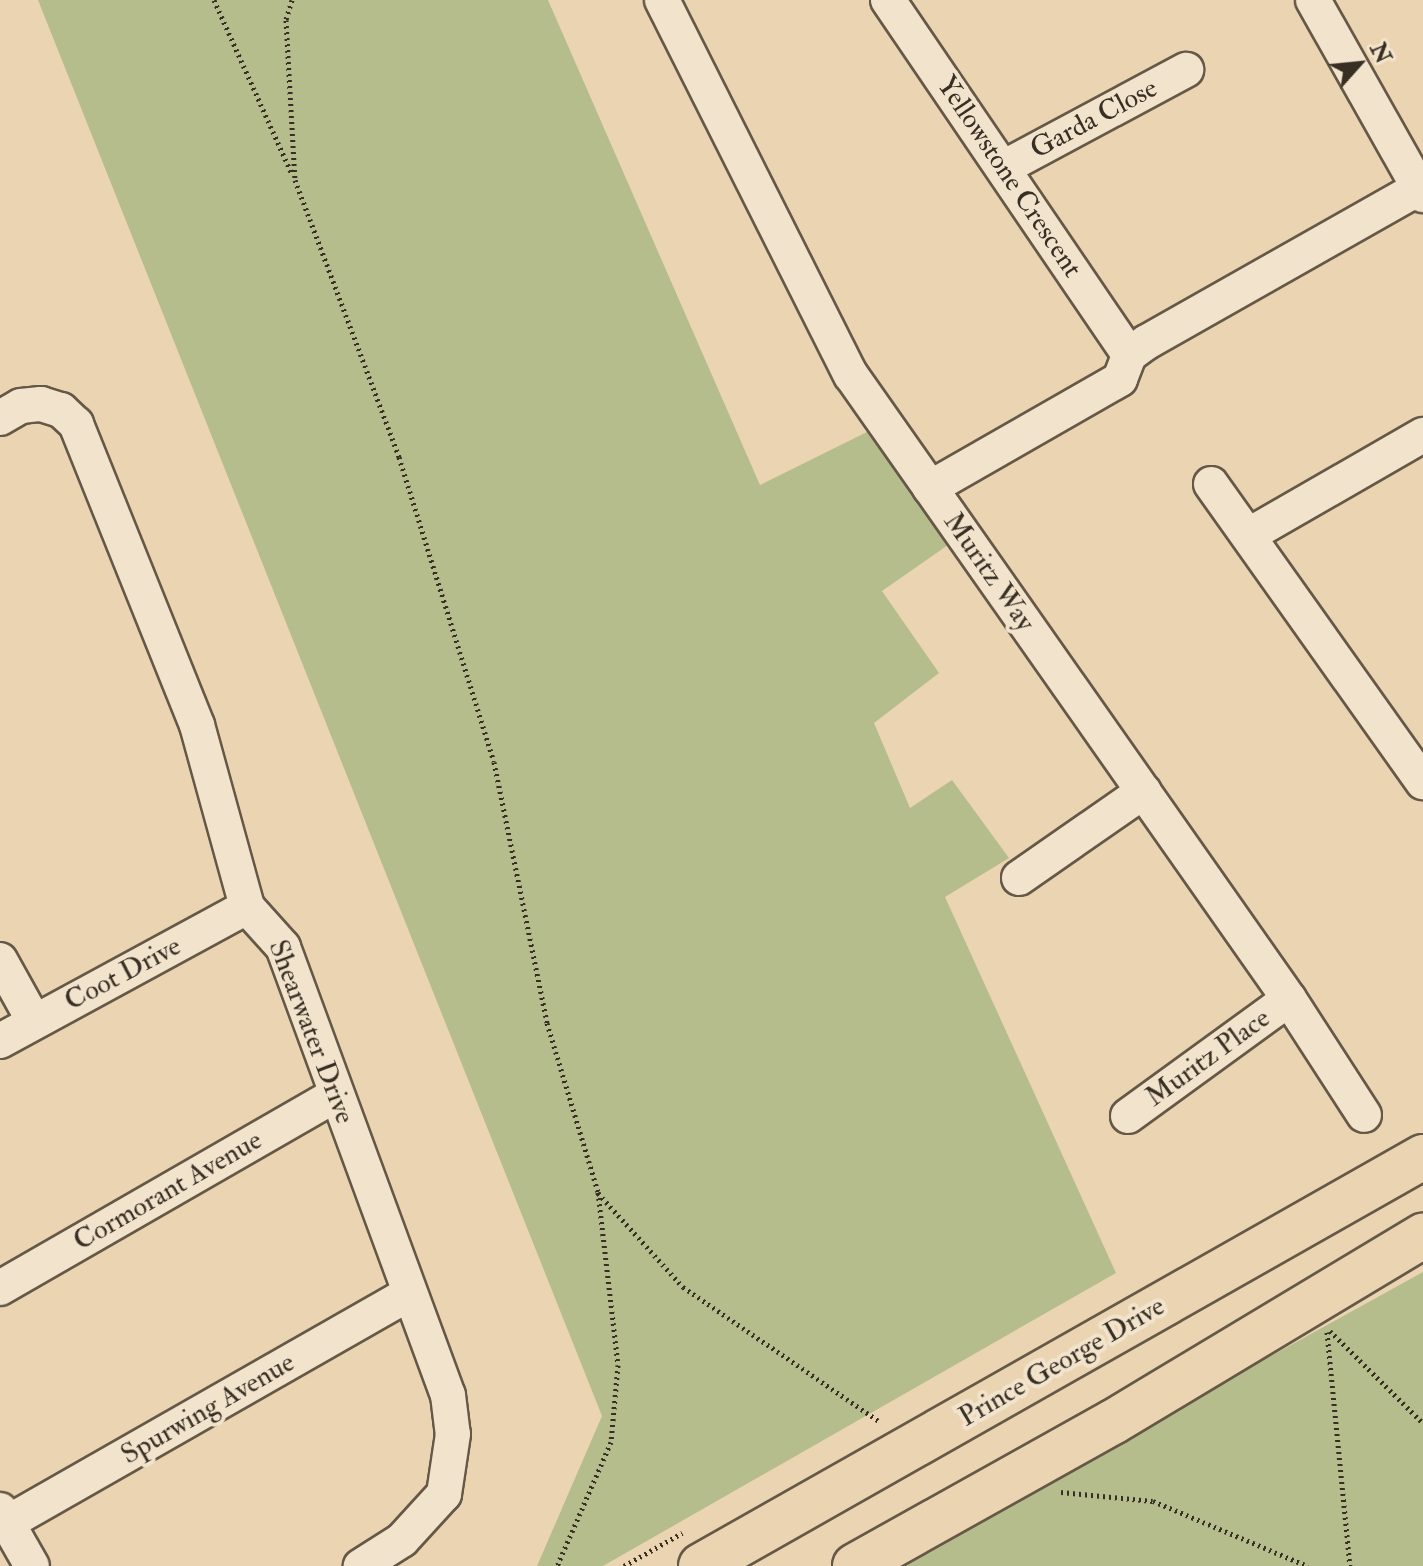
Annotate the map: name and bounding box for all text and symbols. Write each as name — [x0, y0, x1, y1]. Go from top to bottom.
north arrow — [1319, 24, 1399, 104]
text: N — [1363, 38, 1397, 68]
street label: Yellowstone Crescent — [929, 70, 1089, 284]
street label: Garda Close — [1025, 72, 1163, 166]
street label: Muritz Way — [936, 506, 1042, 638]
street label: Coot Drive — [59, 929, 187, 1019]
street label: Shearwater Drive — [261, 936, 361, 1128]
street label: Muritz Place — [1139, 1002, 1277, 1114]
street label: Cormorant Avenue — [68, 1124, 268, 1258]
street label: Prince George Drive — [953, 1290, 1171, 1434]
street label: Spurwing Avenue — [115, 1346, 301, 1472]

